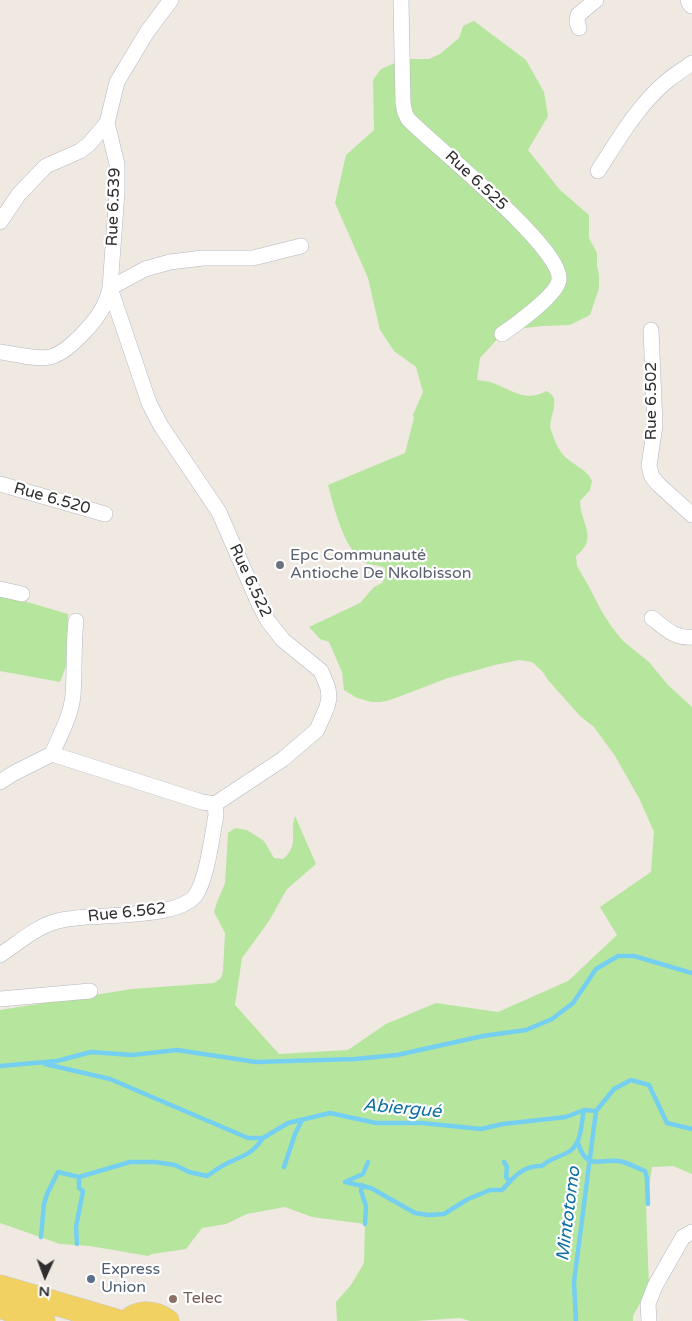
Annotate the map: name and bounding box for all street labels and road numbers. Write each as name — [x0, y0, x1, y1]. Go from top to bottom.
street label: Rue 6.525 — [441, 147, 511, 215]
street label: Rue 6.539 — [103, 167, 125, 247]
street label: Rue 6.502 — [642, 362, 662, 440]
street label: Rue 6.520 — [12, 479, 92, 519]
street label: Rue 6.522 — [225, 541, 275, 621]
street label: Rue 6.562 — [87, 899, 167, 927]

